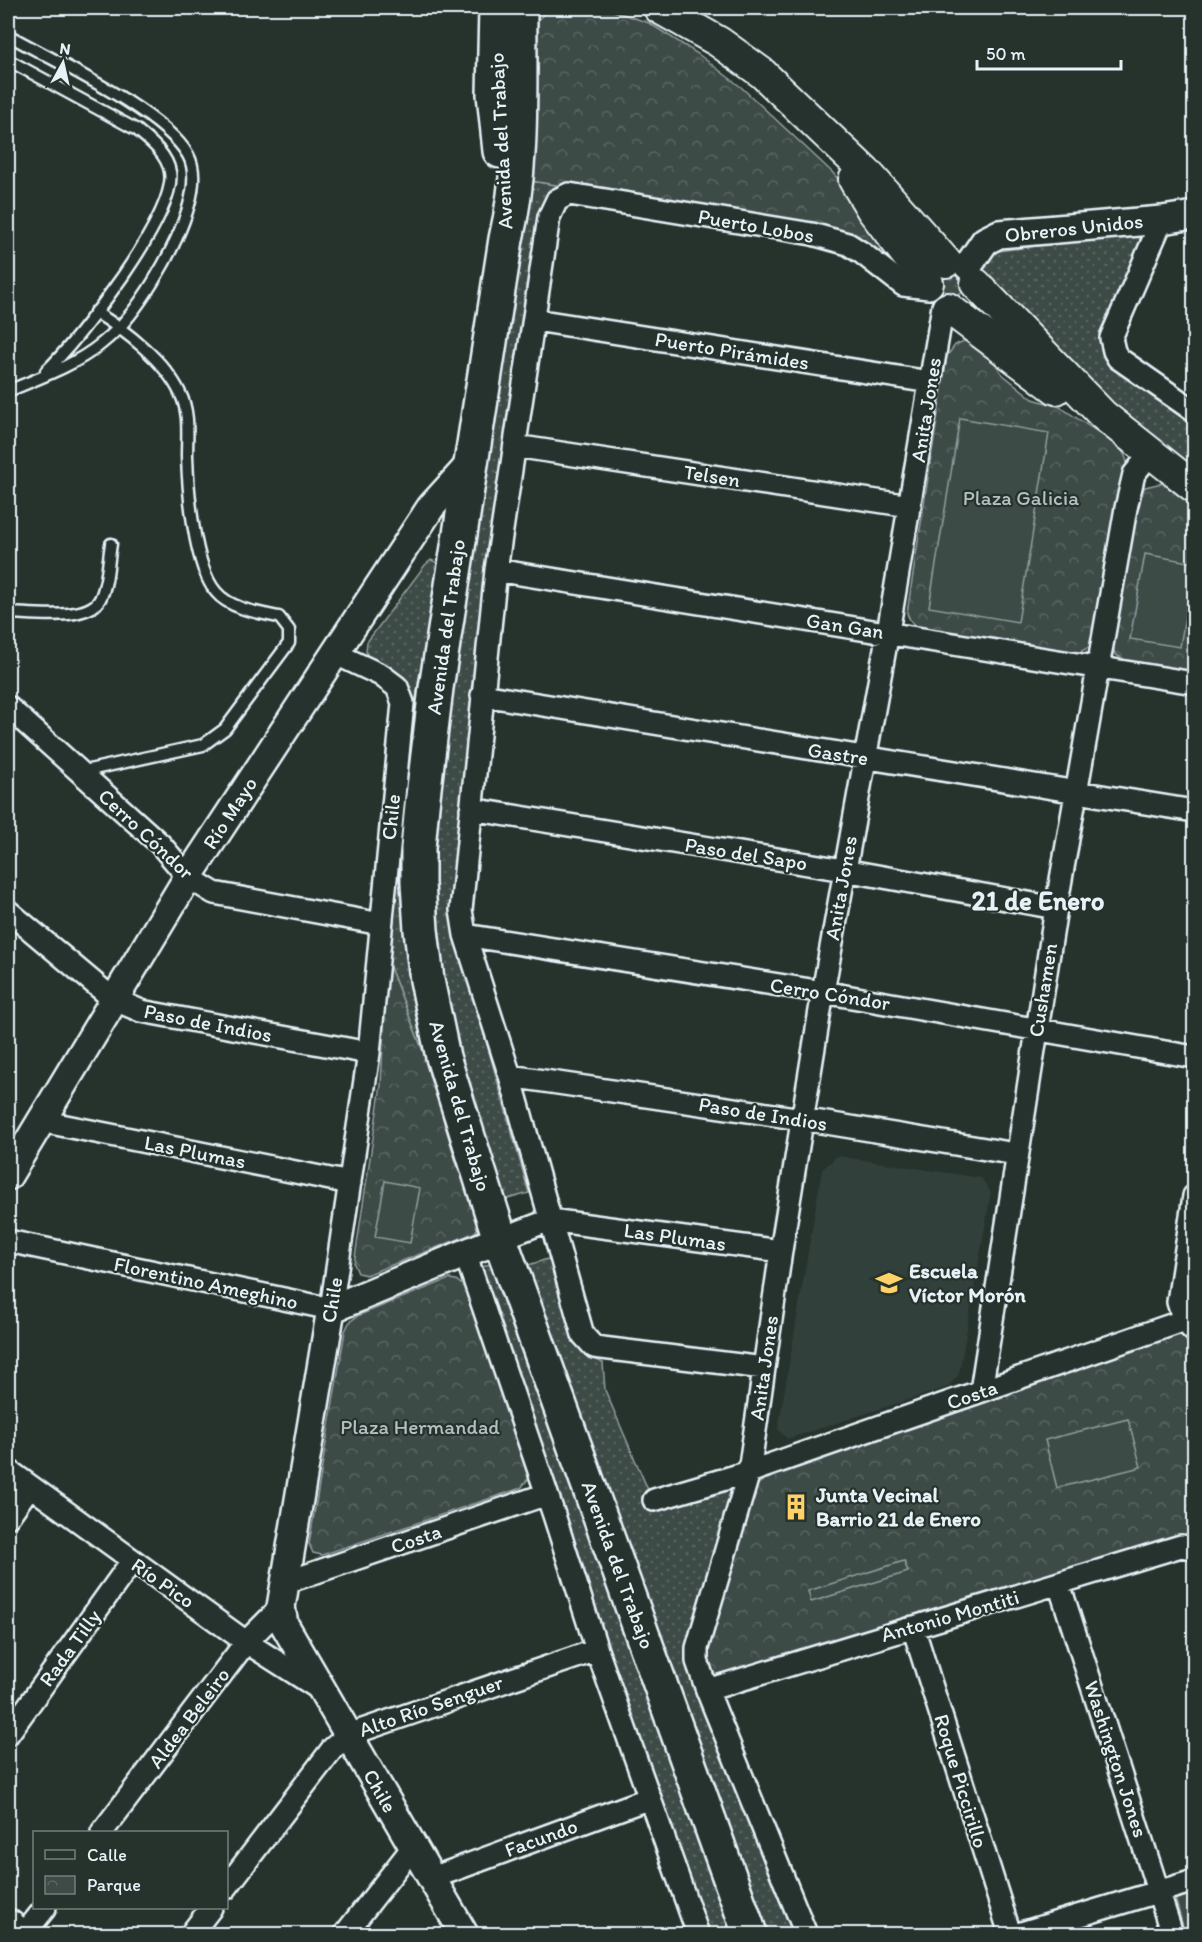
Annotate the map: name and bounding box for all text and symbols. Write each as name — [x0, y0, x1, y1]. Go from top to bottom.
north arrow — [33, 33, 93, 93]
scale bar — [977, 33, 1121, 71]
text: N — [58, 38, 72, 59]
text: 50 m — [986, 43, 1026, 65]
street label: Avenida del Trabajo — [483, 52, 518, 230]
street label: Puerto Lobos — [696, 203, 816, 248]
street label: Obreros Unidos — [1003, 208, 1144, 247]
street label: Puerto Pirámides — [653, 326, 811, 375]
street label: Anita Jones — [905, 356, 946, 464]
street label: Telsen — [682, 459, 742, 492]
park label: Plaza Galicia — [963, 485, 1079, 510]
street label: Avenida del Trabajo — [421, 538, 470, 716]
street label: Gan Gan — [805, 607, 886, 644]
street label: Gastre — [806, 736, 870, 771]
street label: Río Mayo — [197, 772, 262, 854]
street label: Cerro Cóndor — [93, 783, 199, 884]
street label: Chile — [376, 793, 405, 841]
street label: Paso del Sapo — [683, 831, 809, 876]
street label: Anita Jones — [819, 834, 862, 942]
district label: 21 de Enero — [971, 884, 1105, 917]
street label: Cushamen — [1023, 941, 1062, 1039]
street label: Cerro Cóndor — [768, 972, 892, 1015]
street label: Paso de Indios — [142, 998, 274, 1047]
street label: Avenida del Trabajo — [424, 1017, 497, 1194]
street label: Paso de Indios — [697, 1091, 829, 1136]
street label: Las Plumas — [142, 1129, 248, 1174]
street label: Las Plumas — [622, 1217, 728, 1256]
street label: Florentino Ameghino — [112, 1251, 301, 1314]
place label: Escuela Víctor Morón — [909, 1258, 1027, 1307]
school or university icon: Escuela Víctor Morón — [874, 1268, 904, 1298]
street label: Chile — [316, 1275, 347, 1325]
street label: Anita Jones — [744, 1314, 783, 1422]
street label: Costa — [943, 1374, 1000, 1415]
park label: Plaza Hermandad — [340, 1414, 500, 1439]
street label: Avenida del Trabajo — [576, 1477, 660, 1652]
place label: Junta Vecinal Barrio 21 de Enero — [815, 1482, 981, 1531]
building icon: Junta Vecinal Barrio 21 de Enero — [781, 1492, 811, 1522]
street label: Costa — [387, 1518, 444, 1559]
street label: Río Pico — [127, 1552, 200, 1613]
street label: Antonio Montiti — [878, 1584, 1022, 1647]
street label: Rada Tilly — [33, 1604, 106, 1691]
street label: Aldea Beleiro — [143, 1662, 235, 1773]
street label: Alto Río Senguer — [356, 1669, 507, 1742]
street label: Washington Jones — [1079, 1677, 1154, 1840]
street label: Roque Piccirillo — [929, 1711, 994, 1851]
street label: Chile — [358, 1765, 403, 1817]
street label: Facundo — [501, 1813, 581, 1862]
legend — [33, 1831, 228, 1909]
text: Calle — [87, 1844, 127, 1866]
text: Parque — [87, 1874, 141, 1896]

